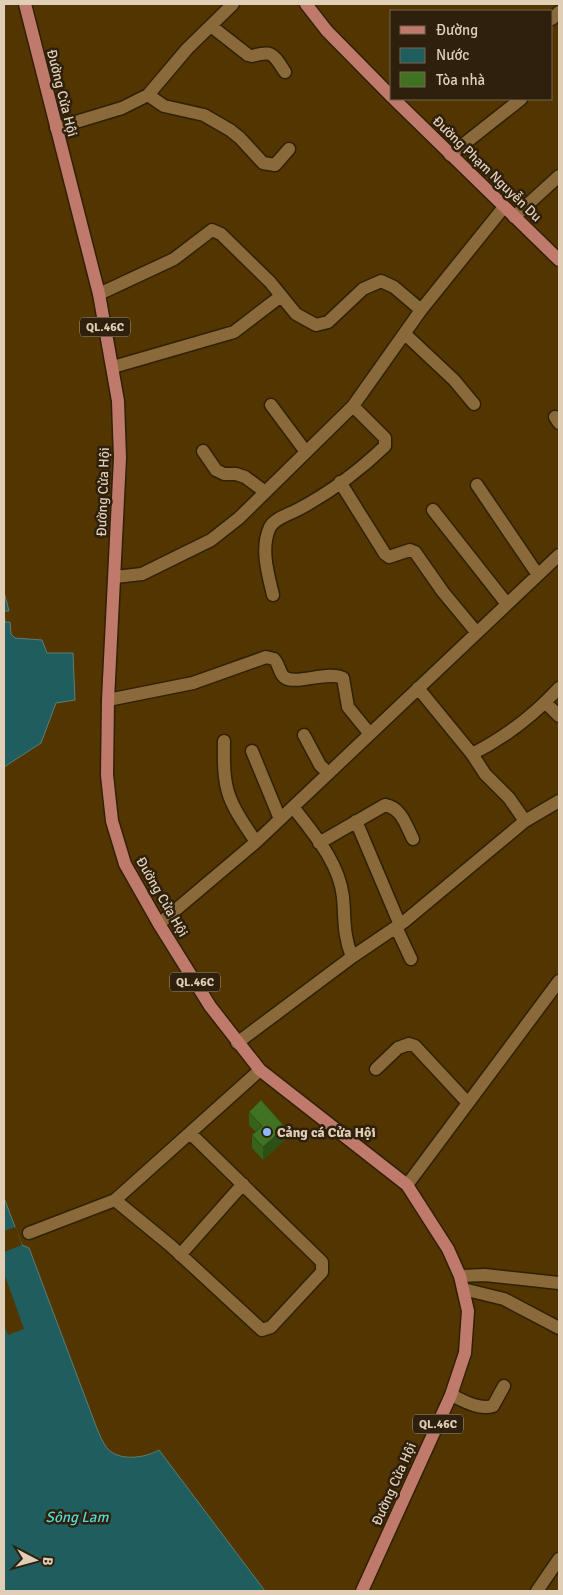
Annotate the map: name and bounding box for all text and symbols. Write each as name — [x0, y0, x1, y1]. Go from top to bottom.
legend — [390, 10, 553, 100]
text: Đường — [436, 21, 478, 39]
text: Nước — [436, 46, 469, 64]
street label: Đường Cửa Hội — [43, 48, 81, 138]
text: Tòa nhà — [436, 71, 485, 89]
street label: Đường Phạm Nguyễn Du — [429, 113, 545, 225]
road number: QL.46C — [80, 318, 130, 337]
street label: Đường Cửa Hội — [93, 447, 113, 537]
street label: Đường Cửa Hội — [132, 854, 192, 940]
road number: QL.46C — [170, 972, 220, 992]
place label: Cảng cá Cửa Hội — [277, 1124, 376, 1141]
marker: Cảng cá Cửa Hội — [261, 1126, 273, 1138]
road number: QL.46C — [413, 1415, 463, 1434]
street label: Đường Cửa Hội — [368, 1440, 420, 1528]
water label: Sông Lam — [46, 1508, 109, 1526]
north arrow — [10, 1535, 60, 1585]
text: B — [38, 1556, 56, 1567]

